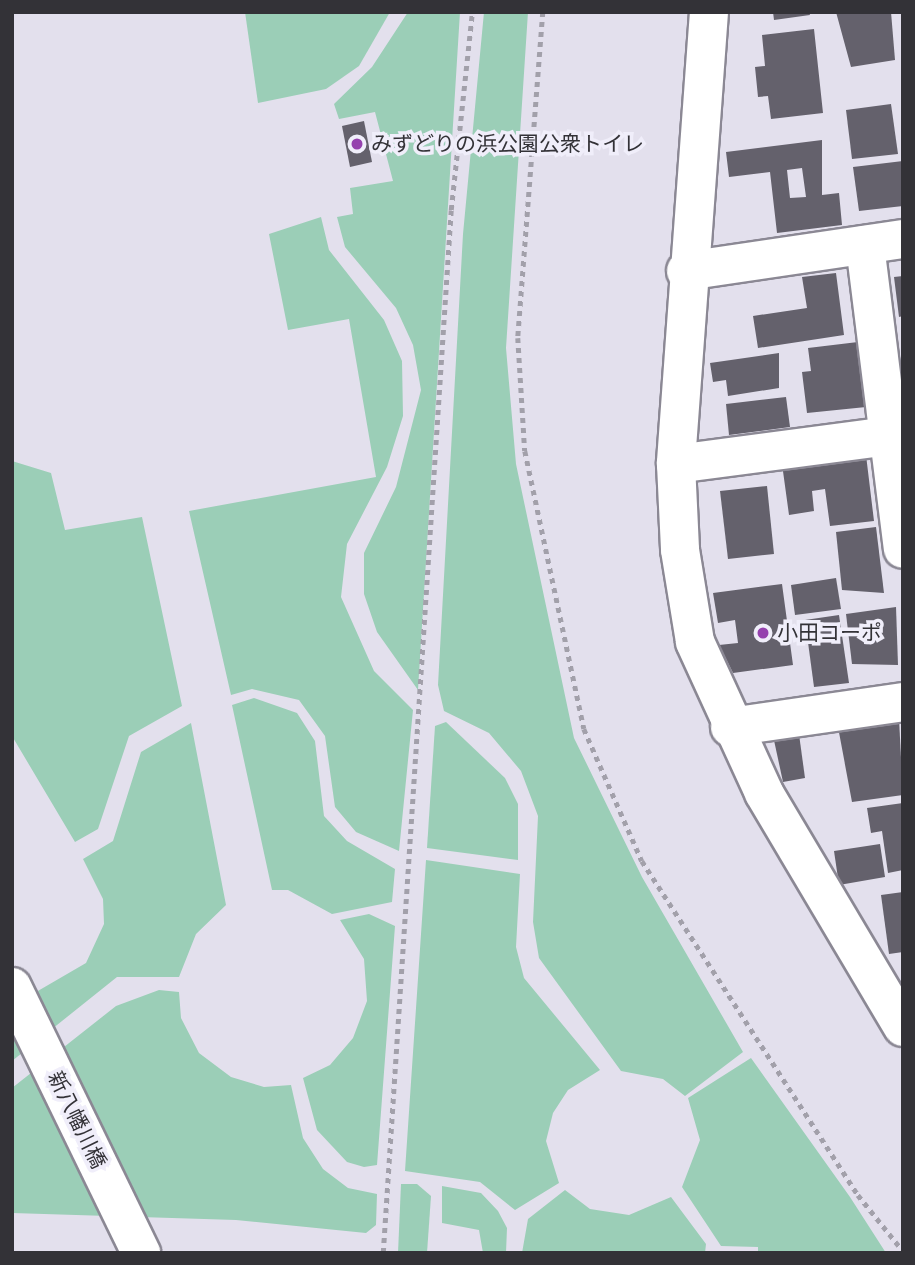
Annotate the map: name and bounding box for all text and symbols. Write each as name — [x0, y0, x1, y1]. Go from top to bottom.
place label: みずどりの浜公園公衆トイレ — [371, 131, 644, 157]
marker: みずどりの浜公園公衆トイレ — [349, 136, 365, 152]
place label: 小田コーポ — [777, 620, 882, 646]
marker: 小田コーポ — [755, 625, 771, 641]
street label: 新八幡川橋 — [43, 1067, 111, 1173]

